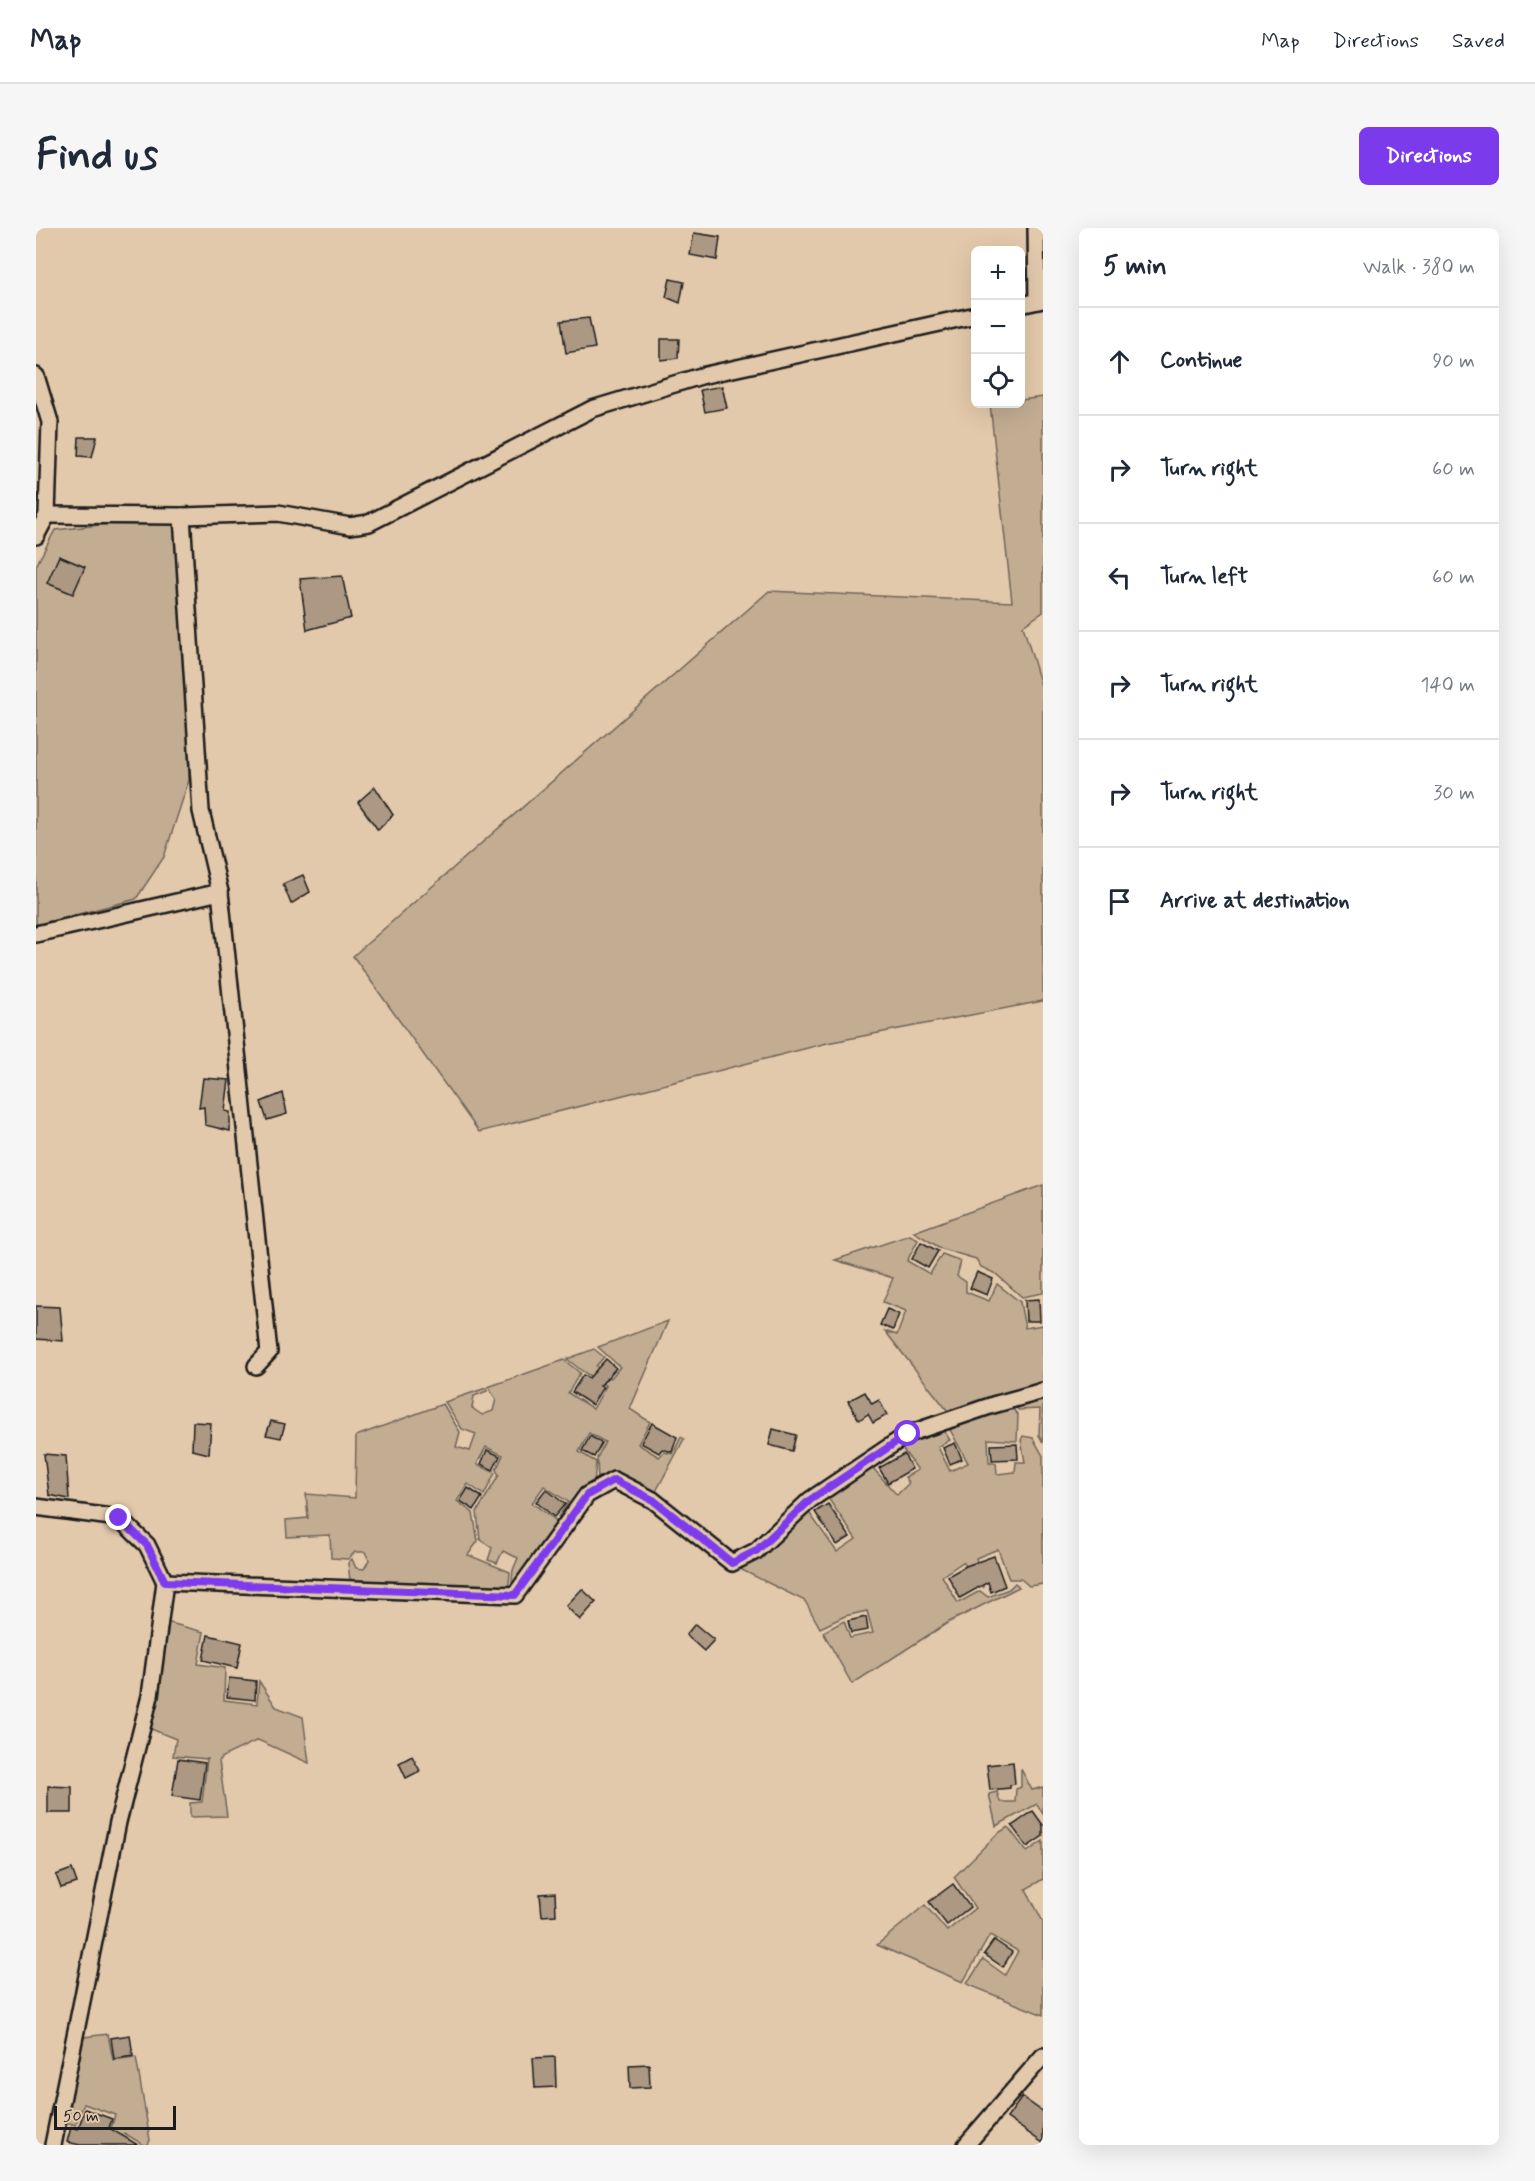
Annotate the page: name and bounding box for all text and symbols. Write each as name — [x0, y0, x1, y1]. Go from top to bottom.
text: Map — [30, 23, 81, 60]
text: Map — [1261, 27, 1300, 55]
text: Directions — [1333, 27, 1419, 55]
text: Saved — [1452, 27, 1505, 55]
button: Directions — [1359, 127, 1499, 185]
text: Find us — [36, 129, 158, 184]
map controls — [971, 246, 1025, 408]
button: + — [971, 246, 1025, 300]
text: 5 min — [1103, 250, 1167, 284]
text: Walk · 380 m — [1363, 254, 1475, 281]
button: − — [971, 300, 1025, 354]
icon: ahead — [1103, 345, 1136, 378]
text: Continue — [1160, 347, 1242, 375]
text: 90 m — [1432, 348, 1475, 375]
button: locate — [971, 354, 1025, 408]
icon: right — [1103, 453, 1136, 486]
text: Turn right — [1160, 455, 1258, 483]
text: 60 m — [1432, 456, 1475, 483]
icon: left — [1103, 561, 1136, 594]
text: Turn left — [1160, 563, 1248, 591]
text: 60 m — [1432, 564, 1475, 591]
icon: right — [1103, 669, 1136, 702]
text: Turn right — [1160, 671, 1258, 699]
text: 140 m — [1421, 672, 1475, 699]
icon: right — [1103, 777, 1136, 810]
text: Turn right — [1160, 779, 1258, 807]
text: 30 m — [1433, 780, 1475, 807]
icon: arrive — [1103, 885, 1136, 918]
text: Arrive at destination — [1160, 887, 1350, 915]
route start — [894, 1420, 920, 1446]
route end — [105, 1504, 131, 1530]
scale bar — [54, 2103, 176, 2130]
text: 50 m — [63, 2106, 99, 2127]

